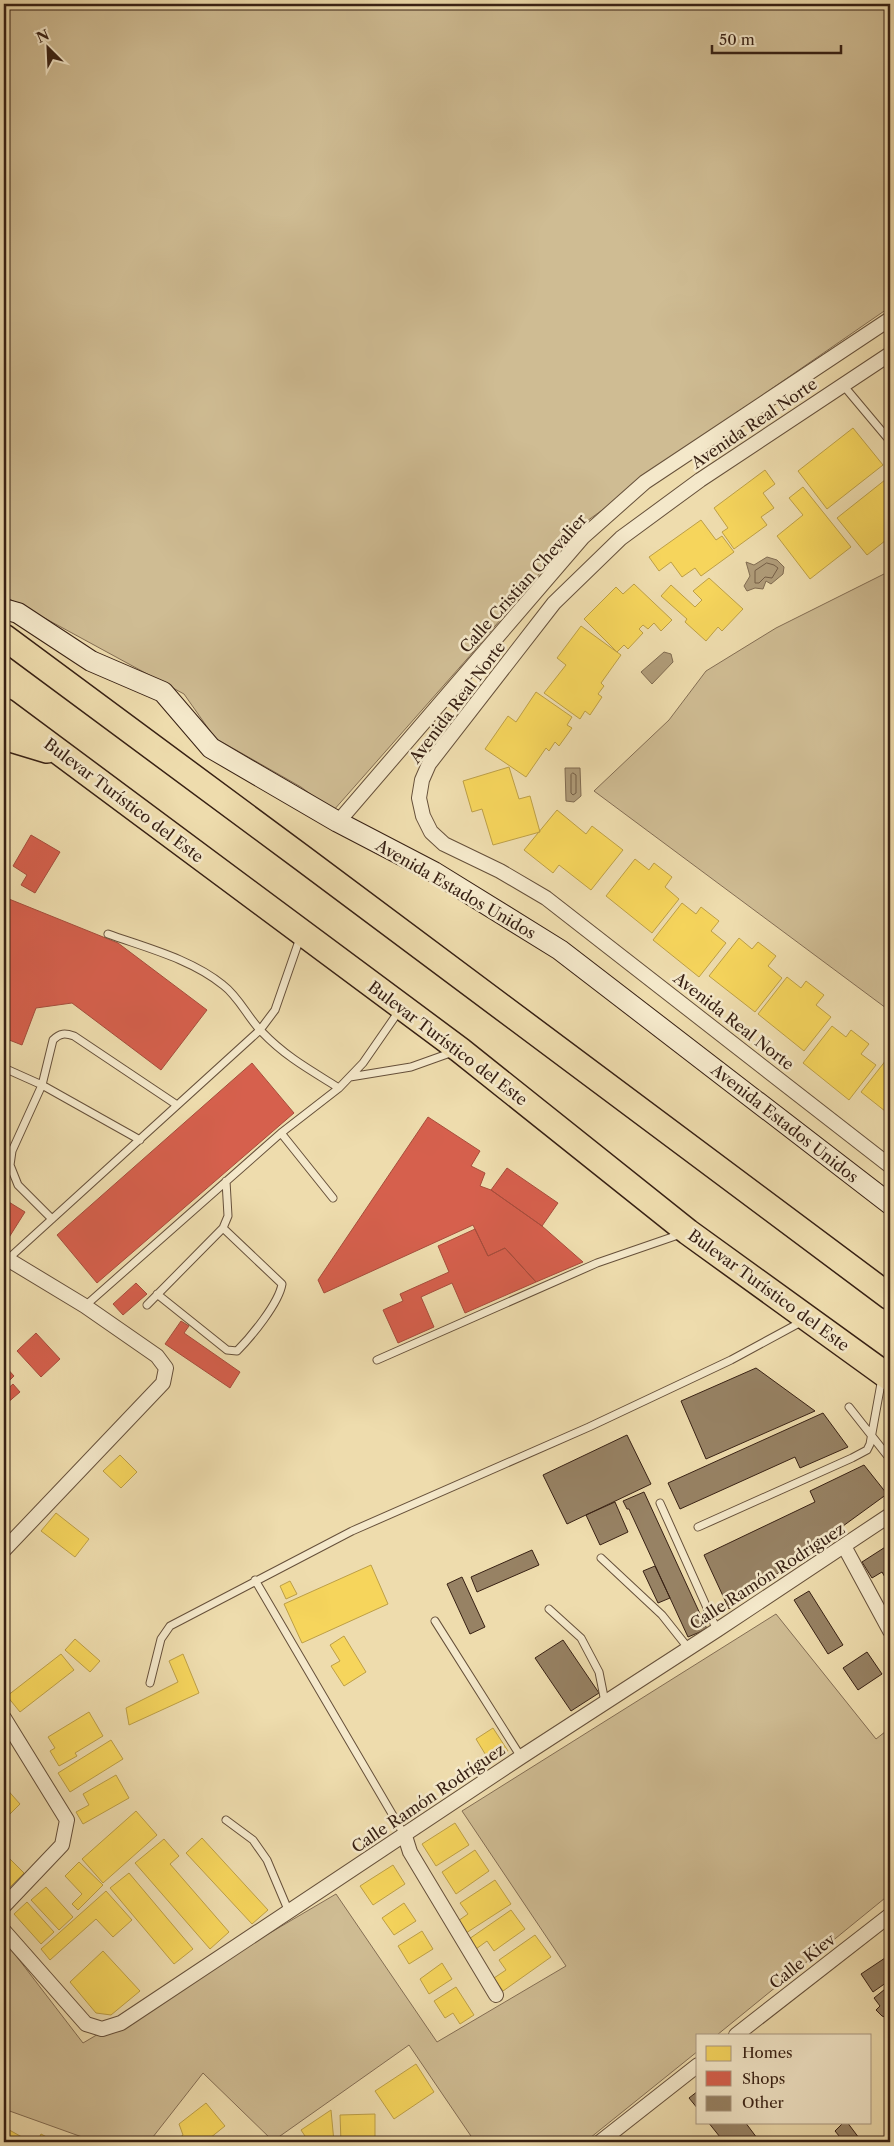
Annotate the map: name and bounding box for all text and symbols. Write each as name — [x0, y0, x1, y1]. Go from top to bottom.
north arrow — [22, 22, 72, 72]
scale bar — [712, 22, 840, 54]
text: N — [33, 25, 52, 47]
text: 50 m — [719, 30, 755, 49]
street label: Avenida Real Norte — [687, 374, 821, 473]
street label: Calle Cristian Chevalier — [455, 509, 591, 657]
street label: Avenida Real Norte — [404, 637, 509, 768]
street label: Bulevar Turístico del Este — [40, 734, 208, 866]
street label: Avenida Estados Unidos — [372, 835, 540, 943]
street label: Avenida Real Norte — [669, 967, 798, 1074]
street label: Bulevar Turístico del Este — [364, 977, 532, 1109]
street label: Avenida Estados Unidos — [707, 1059, 863, 1187]
street label: Bulevar Turístico del Este — [685, 1225, 854, 1355]
street label: Calle Ramón Rodríguez — [686, 1518, 848, 1634]
street label: Calle Ramón Rodríguez — [347, 1739, 509, 1857]
street label: Calle Kiev — [765, 1929, 839, 1993]
legend — [696, 2034, 872, 2124]
text: Homes — [742, 2043, 793, 2062]
text: Shops — [742, 2069, 785, 2088]
text: Other — [742, 2093, 785, 2112]

